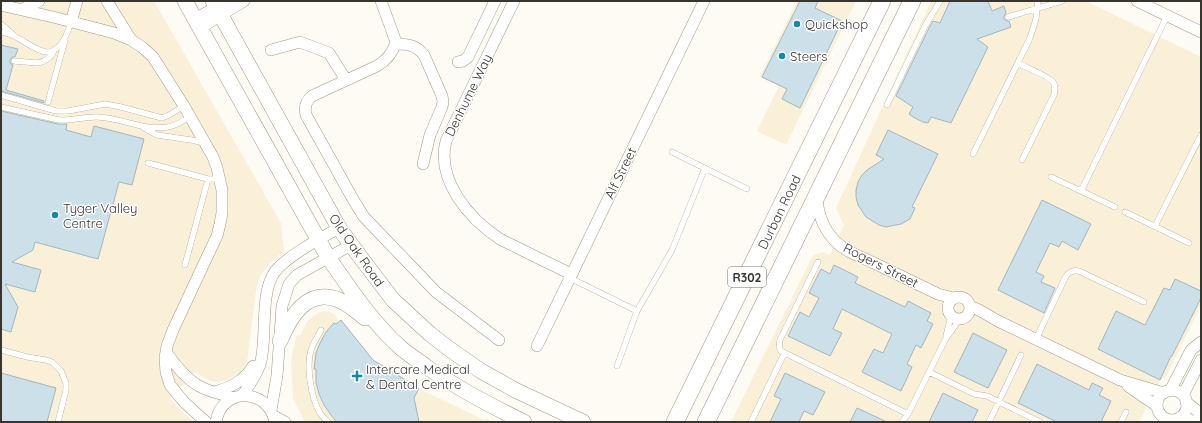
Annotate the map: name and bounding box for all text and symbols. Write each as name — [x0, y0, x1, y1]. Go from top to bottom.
place label: Quickshop — [805, 16, 868, 32]
marker: Quickshop — [792, 19, 802, 29]
place label: Steers — [790, 48, 827, 64]
street label: Denhume Way — [441, 51, 495, 139]
marker: Steers — [777, 51, 787, 61]
street label: Alf Street — [601, 145, 639, 201]
street label: Durban Road — [754, 172, 804, 252]
place label: Tyger Valley Centre — [63, 200, 137, 231]
marker: Tyger Valley Centre — [50, 210, 60, 220]
street label: Old Oak Road — [326, 211, 388, 289]
street label: Rogers Street — [841, 239, 921, 291]
road number: R302 — [728, 267, 766, 287]
place label: Intercare Medical & Dental Centre — [366, 361, 470, 392]
marker: Intercare Medical & Dental Centre — [351, 370, 363, 382]

